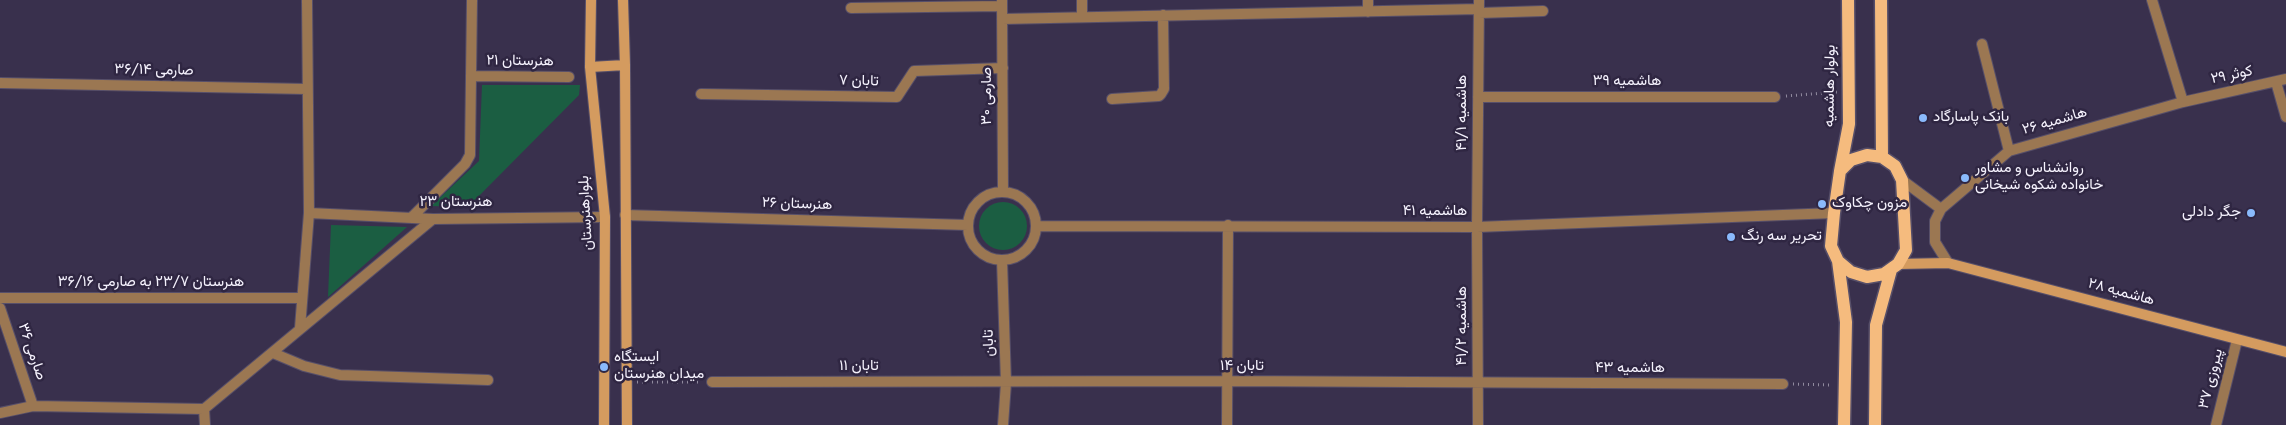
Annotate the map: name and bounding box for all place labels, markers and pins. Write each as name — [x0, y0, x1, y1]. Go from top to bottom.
place label: بانک پاسارگاد — [1933, 109, 2009, 127]
marker: بانک پاسارگاد — [1917, 112, 1929, 124]
place label: روانشناس و مشاور خانواده شکوه شیخانی — [1975, 160, 2103, 195]
marker: روانشناس و مشاور خانواده شکوه شیخانی — [1959, 172, 1971, 184]
place label: مزون چکاوک — [1832, 195, 1907, 213]
marker: مزون چکاوک — [1816, 198, 1828, 210]
place label: جگر دادلی — [2182, 204, 2241, 222]
marker: جگر دادلی — [2245, 207, 2257, 219]
place label: تحریر سه رنگ — [1741, 228, 1822, 246]
marker: تحریر سه رنگ — [1725, 231, 1737, 243]
place label: ایستگاه میدان هنرستان — [614, 349, 704, 384]
marker: ایستگاه میدان هنرستان — [598, 361, 610, 373]

